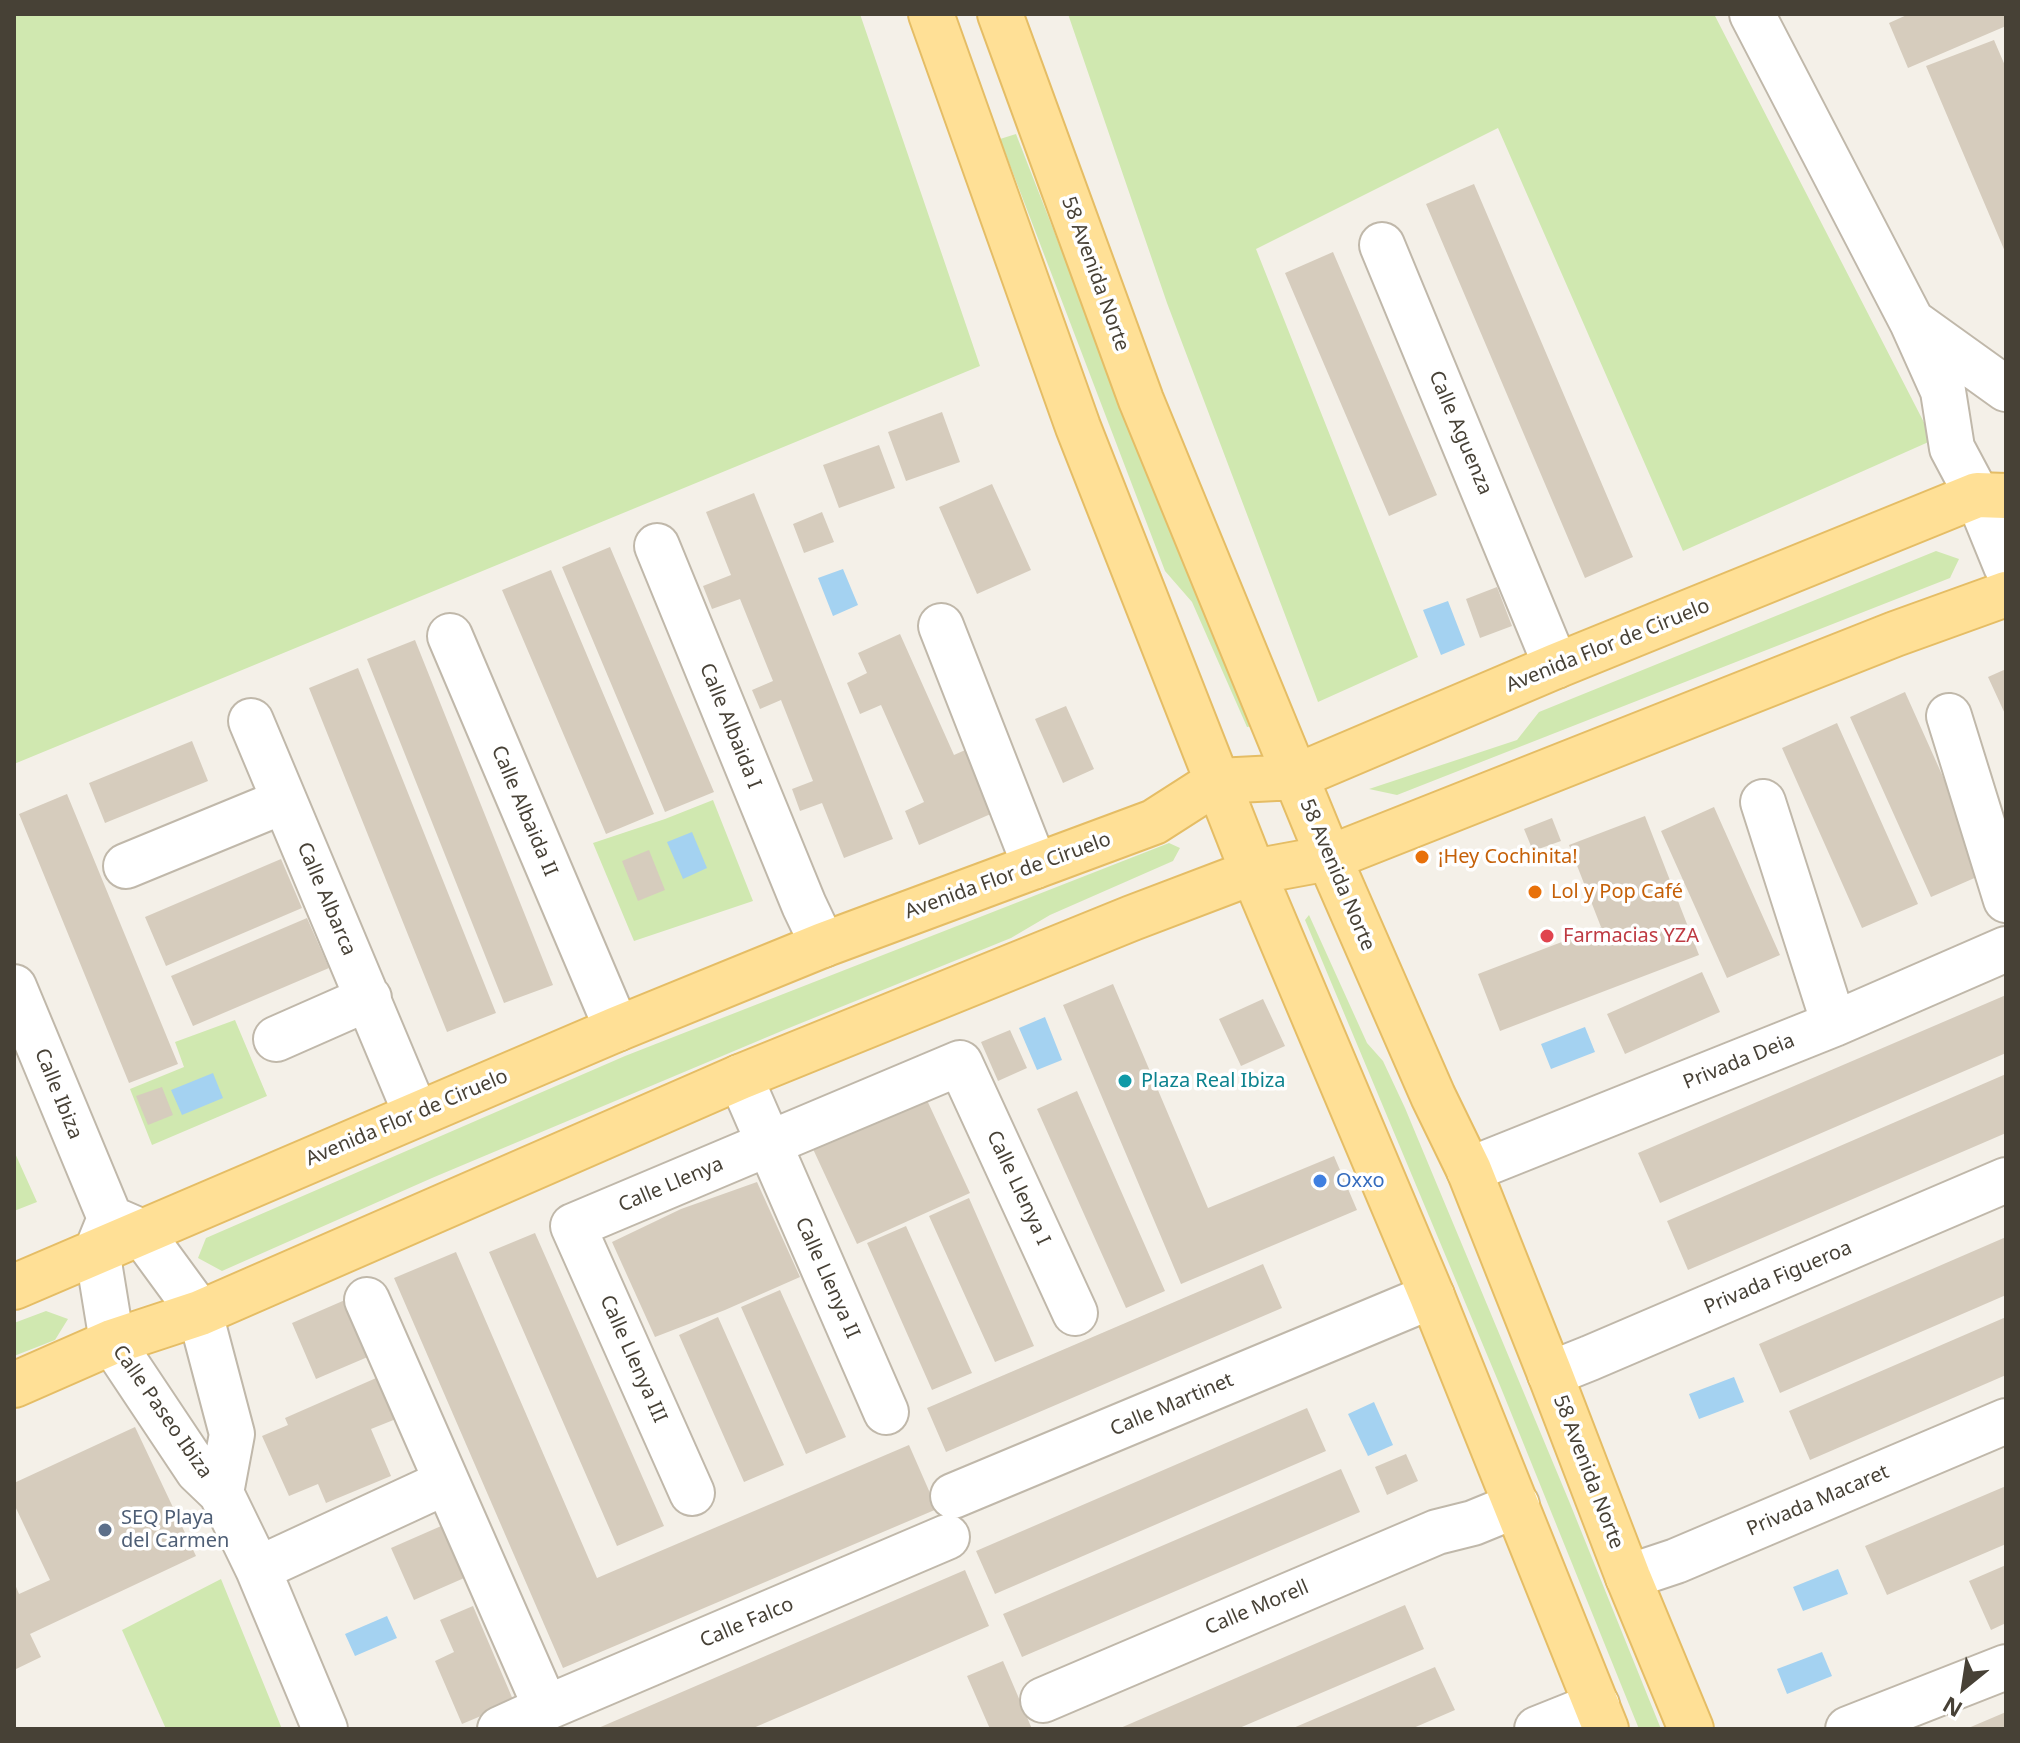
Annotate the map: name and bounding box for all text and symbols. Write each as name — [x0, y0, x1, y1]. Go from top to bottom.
street label: 58 Avenida Norte — [1056, 193, 1134, 355]
street label: Calle Aguenza — [1423, 367, 1497, 499]
street label: Avenida Flor de Ciruelo — [1503, 594, 1713, 698]
street label: Calle Albaida I — [694, 660, 766, 792]
street label: Calle Albaida II — [486, 742, 562, 880]
street label: 58 Avenida Norte — [1294, 795, 1380, 955]
street label: Avenida Flor de Ciruelo — [902, 828, 1114, 924]
street label: Calle Albarca — [291, 839, 361, 959]
place label: ¡Hey Cochinita! — [1438, 845, 1578, 869]
marker: ¡Hey Cochinita! — [1413, 848, 1431, 866]
place label: Lol y Pop Café — [1551, 880, 1683, 904]
marker: Lol y Pop Café — [1526, 883, 1544, 901]
place label: Farmacias YZA — [1563, 924, 1699, 948]
marker: Farmacias YZA — [1538, 927, 1556, 945]
street label: Privada Deia — [1680, 1029, 1798, 1095]
street label: Calle Ibiza — [29, 1045, 87, 1143]
street label: Avenida Flor de Ciruelo — [302, 1065, 512, 1171]
place label: Plaza Real Ibiza — [1141, 1069, 1285, 1093]
marker: Plaza Real Ibiza — [1116, 1072, 1134, 1090]
street label: Calle Llenya I — [981, 1127, 1055, 1249]
street label: Calle Llenya — [615, 1152, 727, 1218]
place label: Oxxo — [1336, 1169, 1384, 1193]
marker: Oxxo — [1311, 1172, 1329, 1190]
street label: Calle Llenya II — [790, 1214, 864, 1342]
street label: Privada Figueroa — [1700, 1236, 1856, 1320]
street label: Calle Llenya III — [594, 1292, 672, 1426]
street label: Calle Paseo Ibiza — [107, 1341, 217, 1483]
street label: Calle Martinet — [1107, 1368, 1237, 1442]
street label: 58 Avenida Norte — [1548, 1392, 1628, 1552]
street label: Privada Macaret — [1743, 1460, 1893, 1542]
place label: SEQ Playa del Carmen — [121, 1506, 229, 1553]
marker: SEQ Playa del Carmen — [96, 1521, 114, 1539]
street label: Calle Morell — [1202, 1575, 1312, 1641]
street label: Calle Falco — [697, 1593, 797, 1653]
north arrow — [1924, 1647, 2004, 1727]
text: N — [1937, 1690, 1967, 1725]

